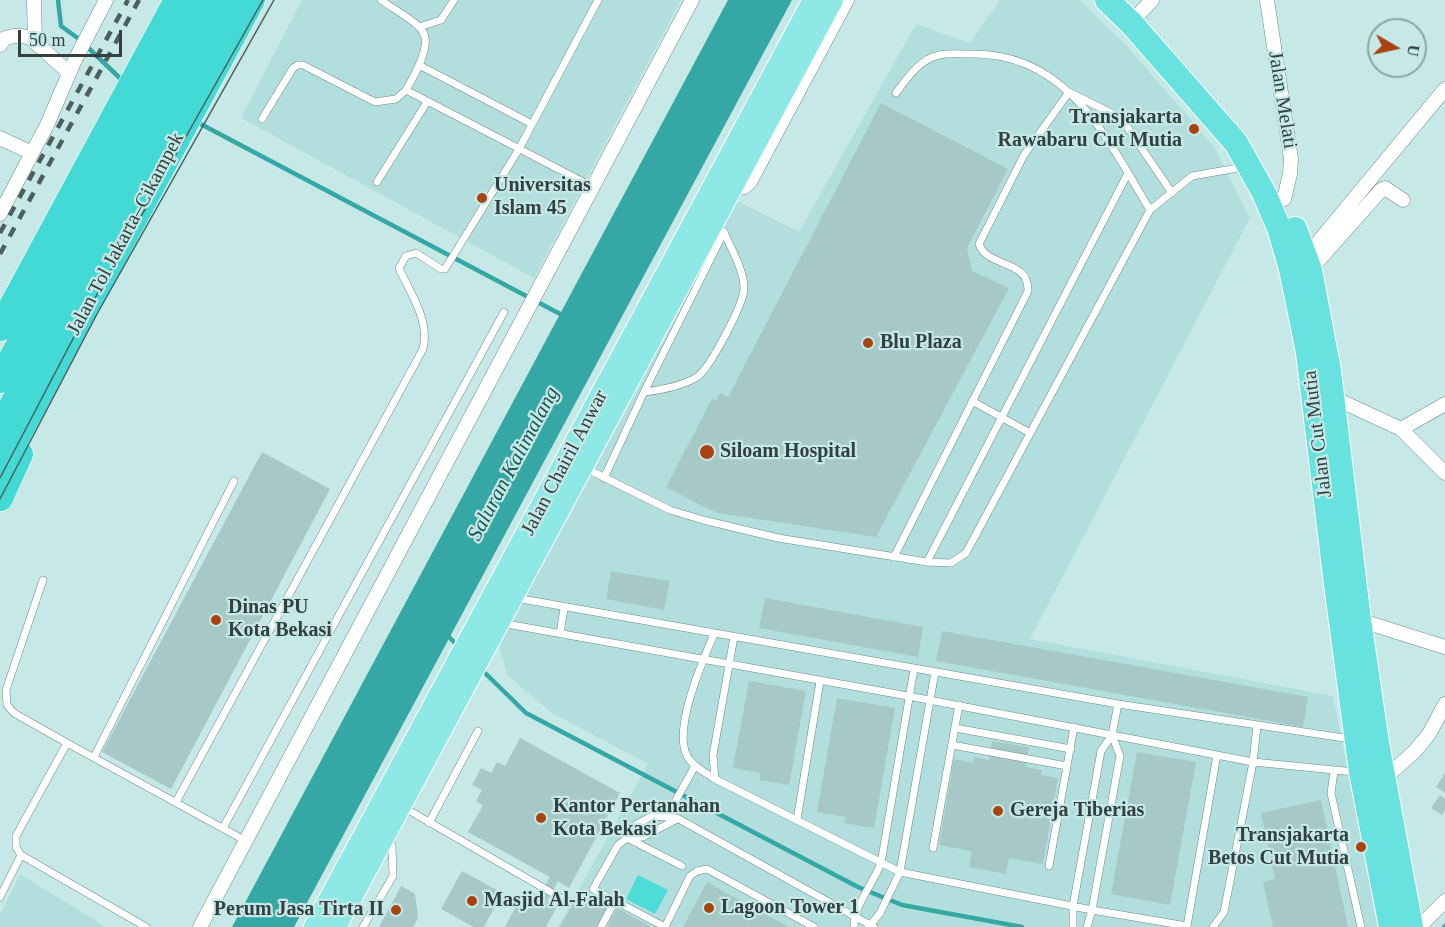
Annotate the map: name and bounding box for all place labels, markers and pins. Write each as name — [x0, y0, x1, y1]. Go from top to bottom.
place label: Transjakarta Rawabaru Cut Mutia — [998, 106, 1182, 153]
marker: Transjakarta Rawabaru Cut Mutia — [1187, 122, 1201, 136]
place label: Universitas Islam 45 — [494, 174, 591, 221]
marker: Universitas Islam 45 — [475, 191, 489, 205]
place label: Blu Plaza — [880, 331, 962, 355]
marker: Blu Plaza — [861, 336, 875, 350]
place label: Siloam Hospital — [720, 440, 856, 464]
marker: Siloam Hospital — [698, 443, 716, 461]
place label: Dinas PU Kota Bekasi — [228, 596, 332, 643]
marker: Dinas PU Kota Bekasi — [209, 613, 223, 627]
place label: Kantor Pertanahan Kota Bekasi — [553, 795, 720, 842]
place label: Gereja Tiberias — [1010, 799, 1144, 823]
marker: Gereja Tiberias — [991, 804, 1005, 818]
marker: Kantor Pertanahan Kota Bekasi — [534, 811, 548, 825]
place label: Transjakarta Betos Cut Mutia — [1208, 824, 1349, 871]
marker: Transjakarta Betos Cut Mutia — [1354, 840, 1368, 854]
place label: Masjid Al-Falah — [484, 889, 625, 913]
marker: Masjid Al-Falah — [465, 894, 479, 908]
place label: Lagoon Tower 1 — [721, 896, 859, 920]
place label: Perum Jasa Tirta II — [214, 898, 384, 922]
marker: Lagoon Tower 1 — [702, 901, 716, 915]
marker: Perum Jasa Tirta II — [389, 903, 403, 917]

